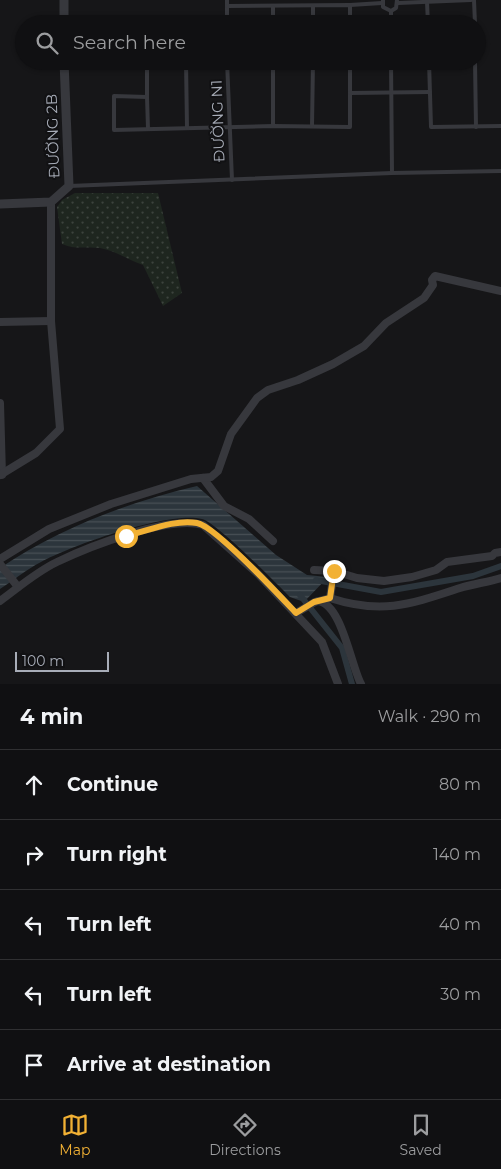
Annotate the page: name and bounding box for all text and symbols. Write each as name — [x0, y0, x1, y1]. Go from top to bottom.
search box — [15, 15, 486, 70]
icon: search — [33, 29, 61, 57]
text: Search here — [73, 31, 186, 54]
street label: ĐƯỜNG N1 — [207, 80, 228, 162]
street label: ĐƯỜNG 2B — [42, 93, 63, 179]
route start — [115, 525, 138, 548]
route end — [323, 560, 346, 583]
scale bar — [15, 649, 109, 672]
text: 100 m — [22, 652, 64, 670]
text: 4 min — [20, 704, 83, 729]
text: Walk · 290 m — [378, 707, 481, 726]
icon: ahead — [20, 771, 48, 799]
text: Continue — [67, 773, 158, 796]
text: 80 m — [439, 775, 481, 794]
icon: right — [20, 841, 48, 869]
text: Turn right — [67, 843, 167, 866]
text: 140 m — [433, 845, 481, 864]
icon: left — [20, 911, 48, 939]
text: Turn left — [67, 913, 152, 936]
text: 40 m — [439, 915, 481, 934]
icon: left — [20, 981, 48, 1009]
text: Turn left — [67, 983, 152, 1006]
text: 30 m — [440, 985, 481, 1004]
icon: arrive — [20, 1051, 48, 1079]
text: Arrive at destination — [67, 1053, 271, 1076]
tab: Map — [59, 1111, 90, 1159]
tab: Directions — [209, 1111, 281, 1159]
tab: Saved — [400, 1111, 442, 1159]

